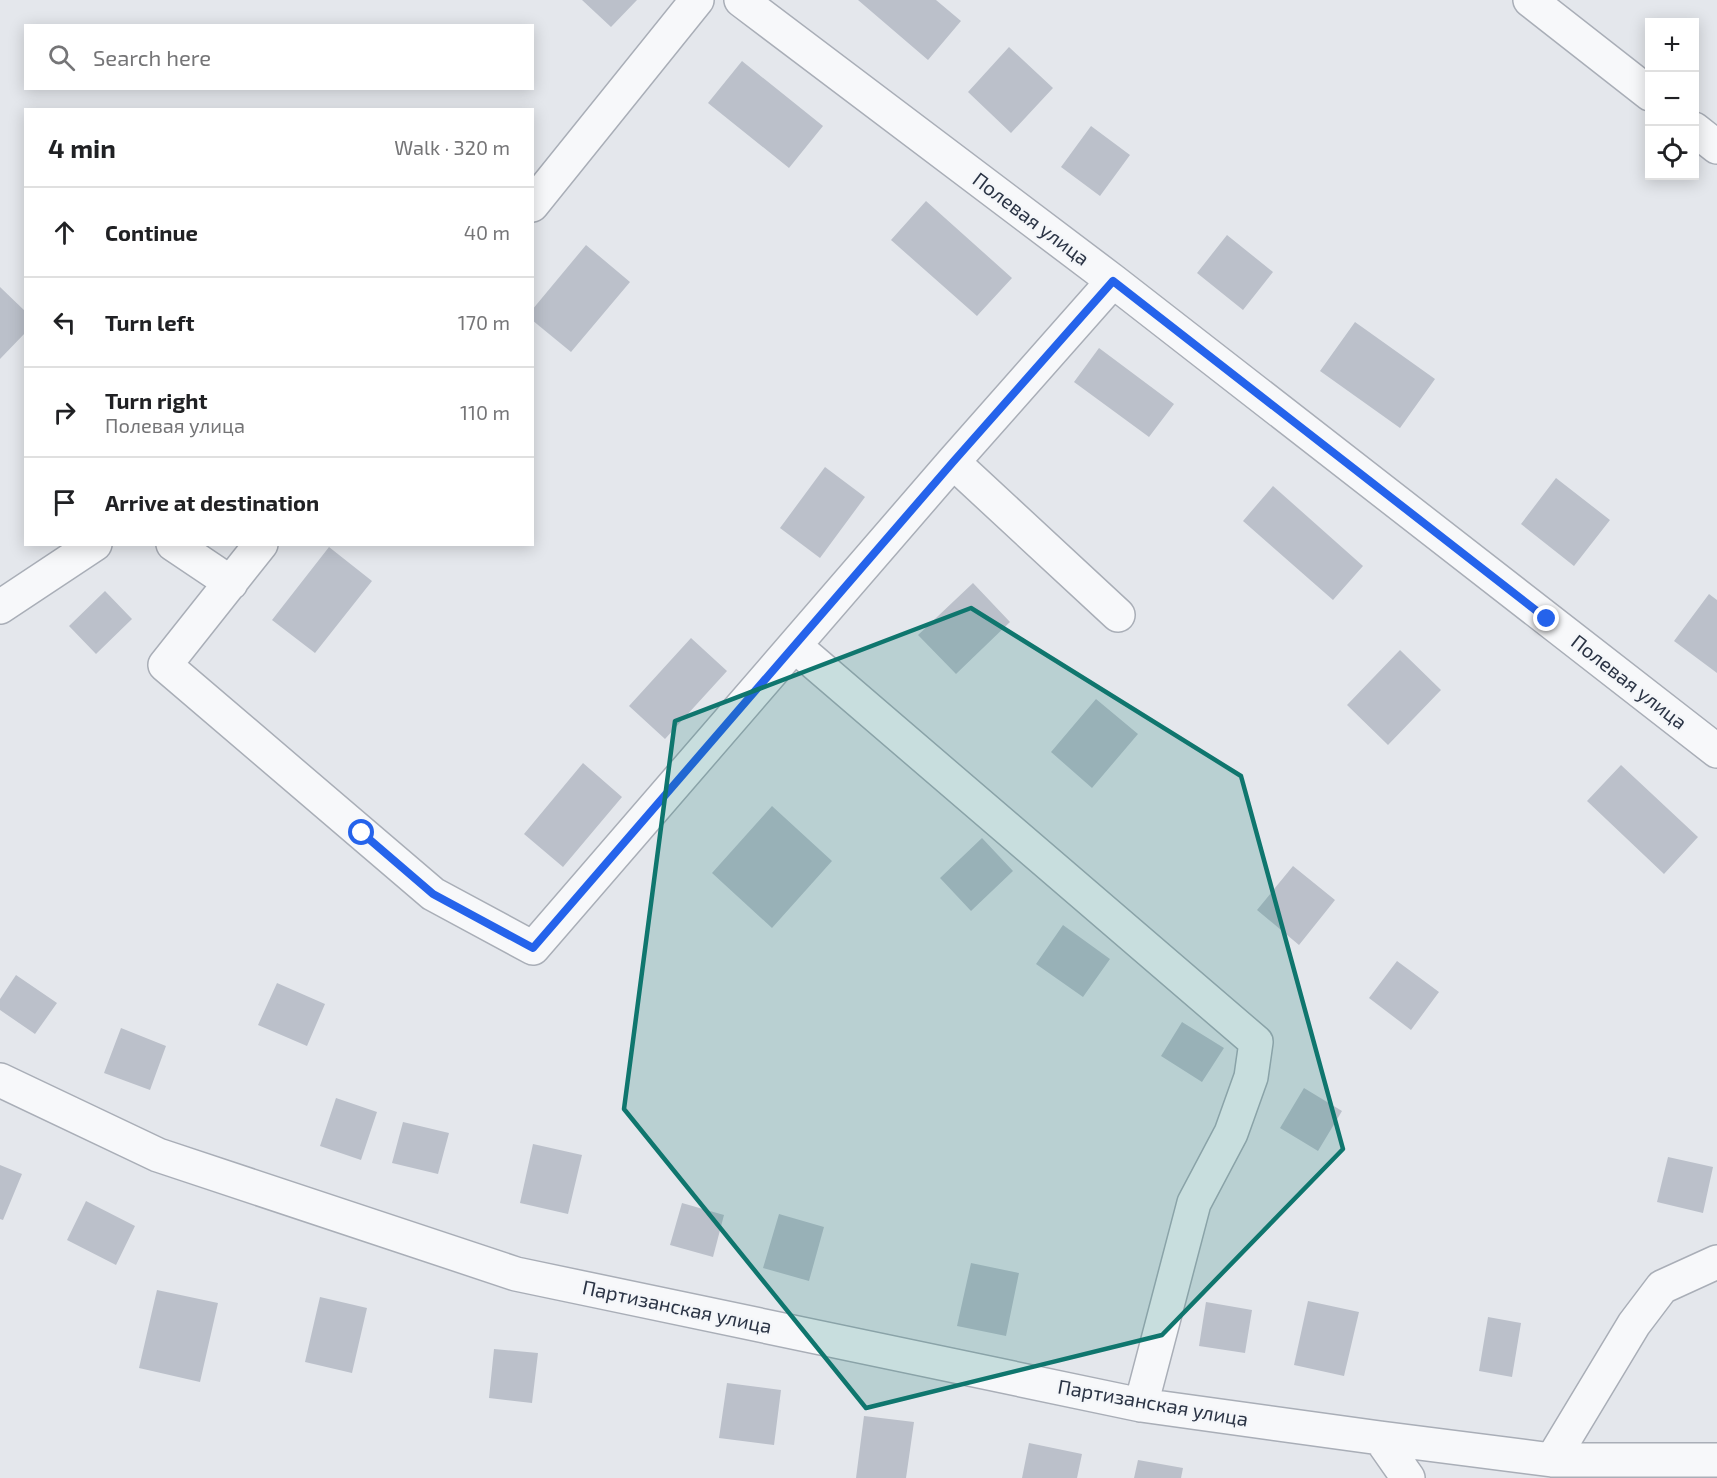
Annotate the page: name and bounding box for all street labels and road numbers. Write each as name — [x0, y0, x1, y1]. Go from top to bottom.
street label: Полевая улица — [968, 166, 1095, 271]
street label: Полевая улица — [1566, 629, 1692, 735]
street label: Партизанская улица — [580, 1274, 774, 1339]
street label: Партизанская улица — [1056, 1373, 1250, 1432]

